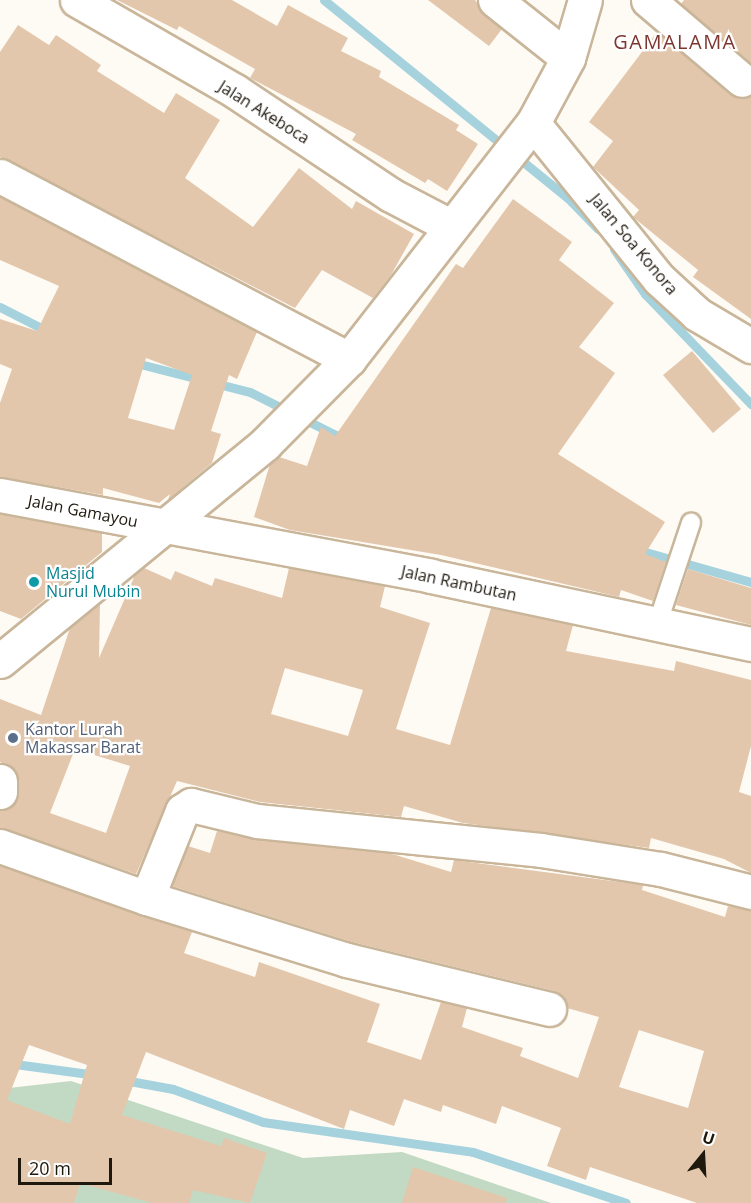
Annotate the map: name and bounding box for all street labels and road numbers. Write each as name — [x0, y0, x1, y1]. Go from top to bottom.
street label: Jalan Akeboca — [215, 76, 313, 148]
street label: Jalan Soa Konora — [586, 190, 682, 298]
street label: Jalan Gamayou — [26, 491, 140, 531]
street label: Jalan Rambutan — [399, 561, 519, 605]

